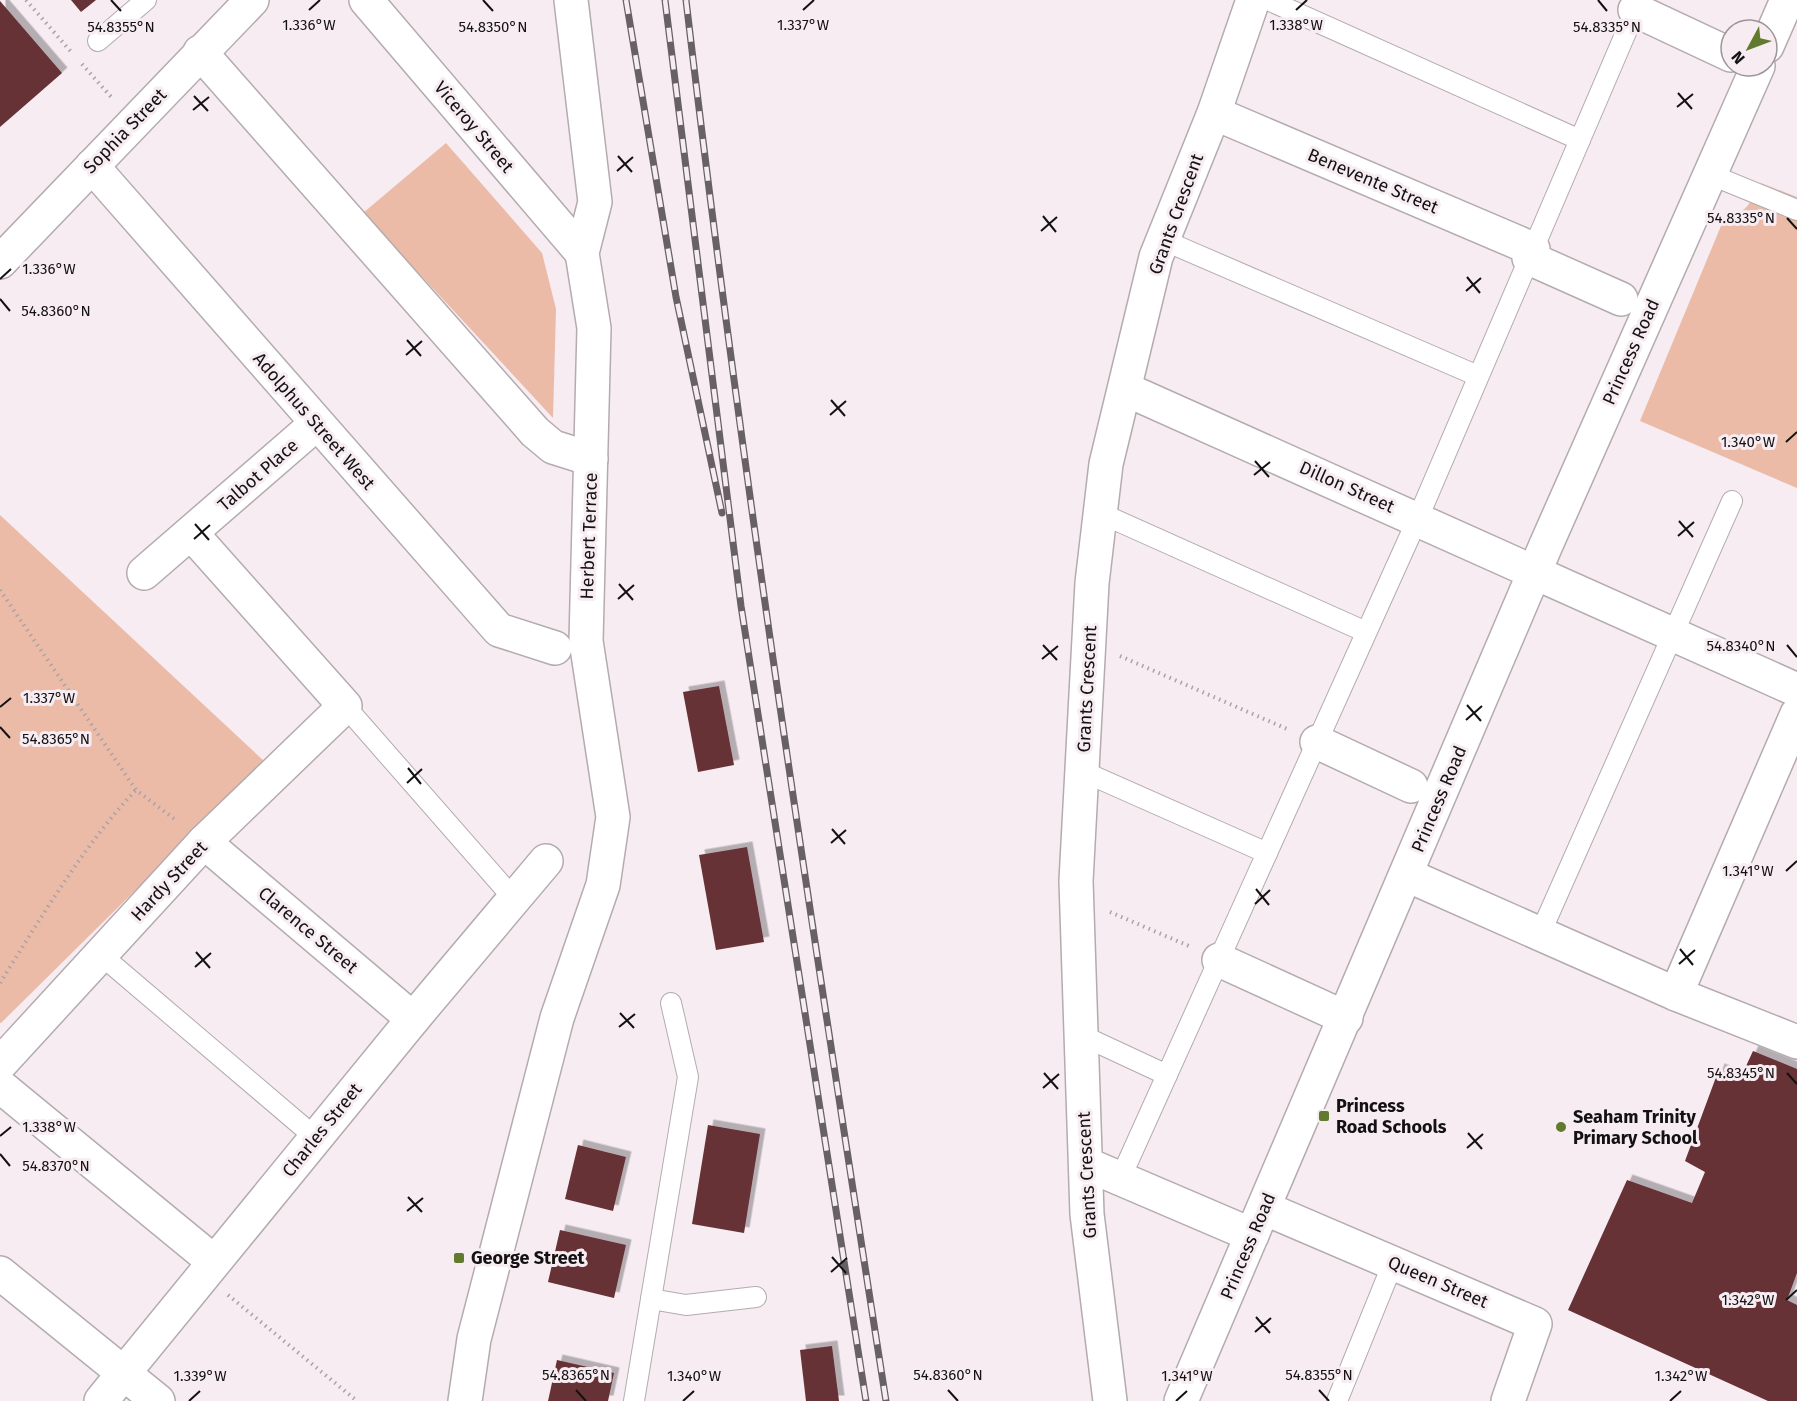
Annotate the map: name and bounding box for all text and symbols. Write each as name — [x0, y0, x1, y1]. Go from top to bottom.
text: 1.336°W — [282, 16, 336, 34]
text: 1.337°W — [777, 16, 830, 34]
text: 1.338°W — [1269, 16, 1323, 34]
text: 54.8355°N — [87, 18, 155, 36]
text: 54.8350°N — [459, 18, 527, 36]
text: 54.8335°N — [1573, 18, 1641, 36]
north arrow — [1719, 18, 1779, 78]
text: N — [1727, 47, 1749, 68]
street label: Viceroy Street — [429, 77, 519, 178]
street label: Sophia Street — [79, 83, 171, 178]
street label: Benevente Street — [1304, 144, 1442, 219]
street label: Grants Crescent — [1144, 150, 1208, 278]
text: 54.8335°N — [1707, 209, 1775, 227]
text: 1.336°W — [22, 260, 76, 278]
street label: Princess Road — [1598, 296, 1664, 408]
text: 54.8360°N — [21, 302, 91, 320]
street label: Adolphus Street West — [248, 348, 380, 495]
text: 1.340°W — [1721, 433, 1776, 451]
street label: Talbot Place — [213, 434, 303, 516]
street label: Dillon Street — [1296, 456, 1398, 518]
street label: Herbert Terrace — [576, 472, 602, 600]
street label: Grants Crescent — [1073, 624, 1101, 753]
text: 54.8340°N — [1706, 637, 1776, 655]
text: 1.337°W — [23, 689, 76, 707]
text: 54.8365°N — [22, 730, 90, 748]
street label: Princess Road — [1407, 742, 1471, 856]
street label: Hardy Street — [126, 836, 212, 926]
text: 1.341°W — [1722, 862, 1774, 880]
street label: Clarence Street — [254, 882, 363, 978]
text: 54.8345°N — [1707, 1064, 1775, 1082]
street label: Charles Street — [278, 1078, 367, 1181]
place label: Princess Road Schools — [1336, 1095, 1447, 1138]
place label: Seaham Trinity Primary School — [1573, 1106, 1698, 1149]
marker: Princess Road Schools — [1317, 1109, 1331, 1123]
street label: Grants Crescent — [1073, 1110, 1101, 1239]
text: 1.338°W — [22, 1118, 76, 1136]
marker: Seaham Trinity Primary School — [1554, 1120, 1568, 1134]
text: 54.8370°N — [22, 1157, 90, 1175]
street label: Princess Road — [1216, 1189, 1280, 1303]
place label: George Street — [471, 1247, 586, 1269]
marker: George Street — [452, 1251, 466, 1265]
street label: Queen Street — [1385, 1251, 1492, 1313]
text: 1.342°W — [1722, 1291, 1775, 1309]
text: 54.8365°N — [542, 1366, 610, 1384]
text: 54.8360°N — [913, 1366, 983, 1384]
text: 54.8355°N — [1285, 1366, 1353, 1384]
text: 1.339°W — [173, 1367, 227, 1385]
text: 1.340°W — [667, 1367, 722, 1385]
text: 1.341°W — [1161, 1367, 1213, 1385]
text: 1.342°W — [1655, 1367, 1708, 1385]

